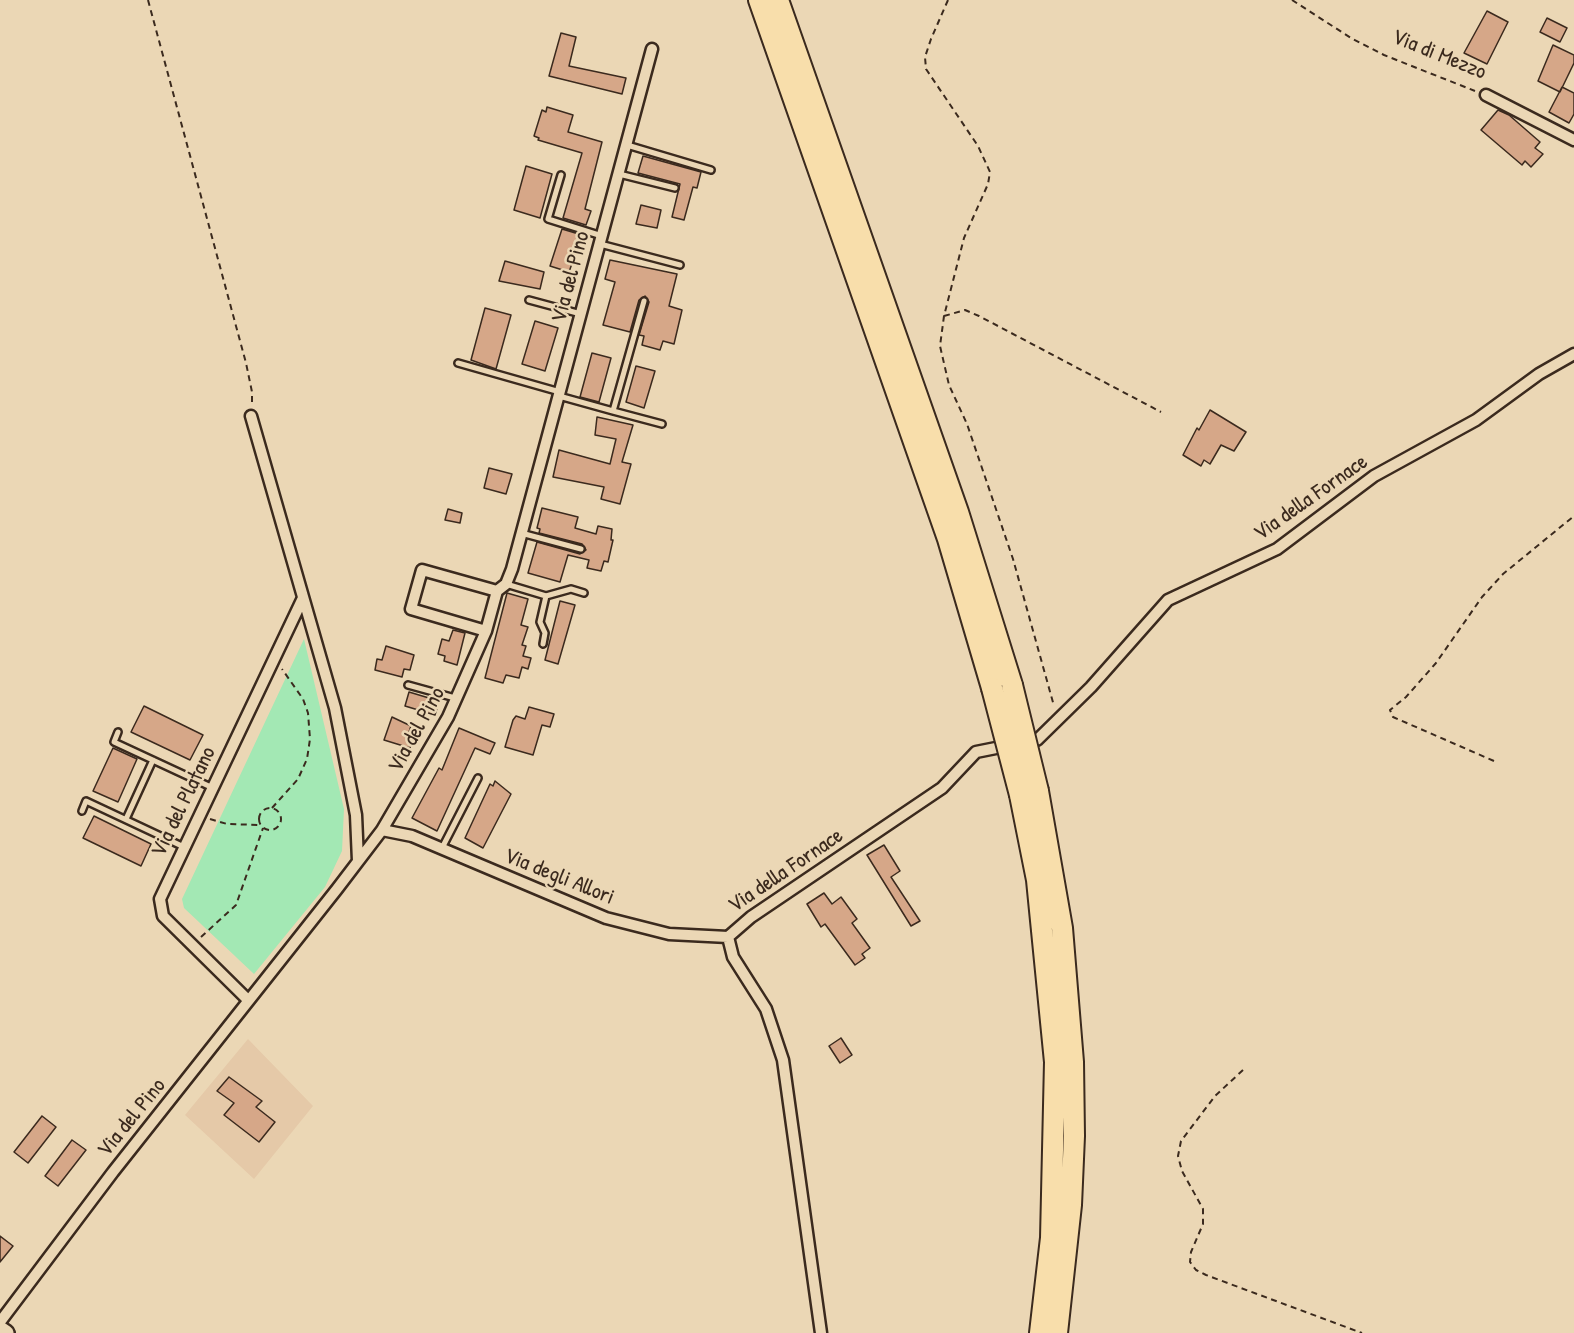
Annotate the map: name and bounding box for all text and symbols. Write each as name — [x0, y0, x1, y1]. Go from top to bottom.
street label: Via di Mezzo — [1388, 24, 1490, 86]
street label: Via del Pino — [546, 228, 596, 326]
street label: Via della Fornace — [1249, 449, 1373, 547]
street label: Via del Pino — [383, 683, 451, 777]
street label: Via del Platano — [146, 743, 222, 861]
street label: Via della Fornace — [724, 823, 848, 919]
street label: Via degli Allori — [500, 843, 618, 911]
street label: Via del Pino — [92, 1073, 172, 1163]

